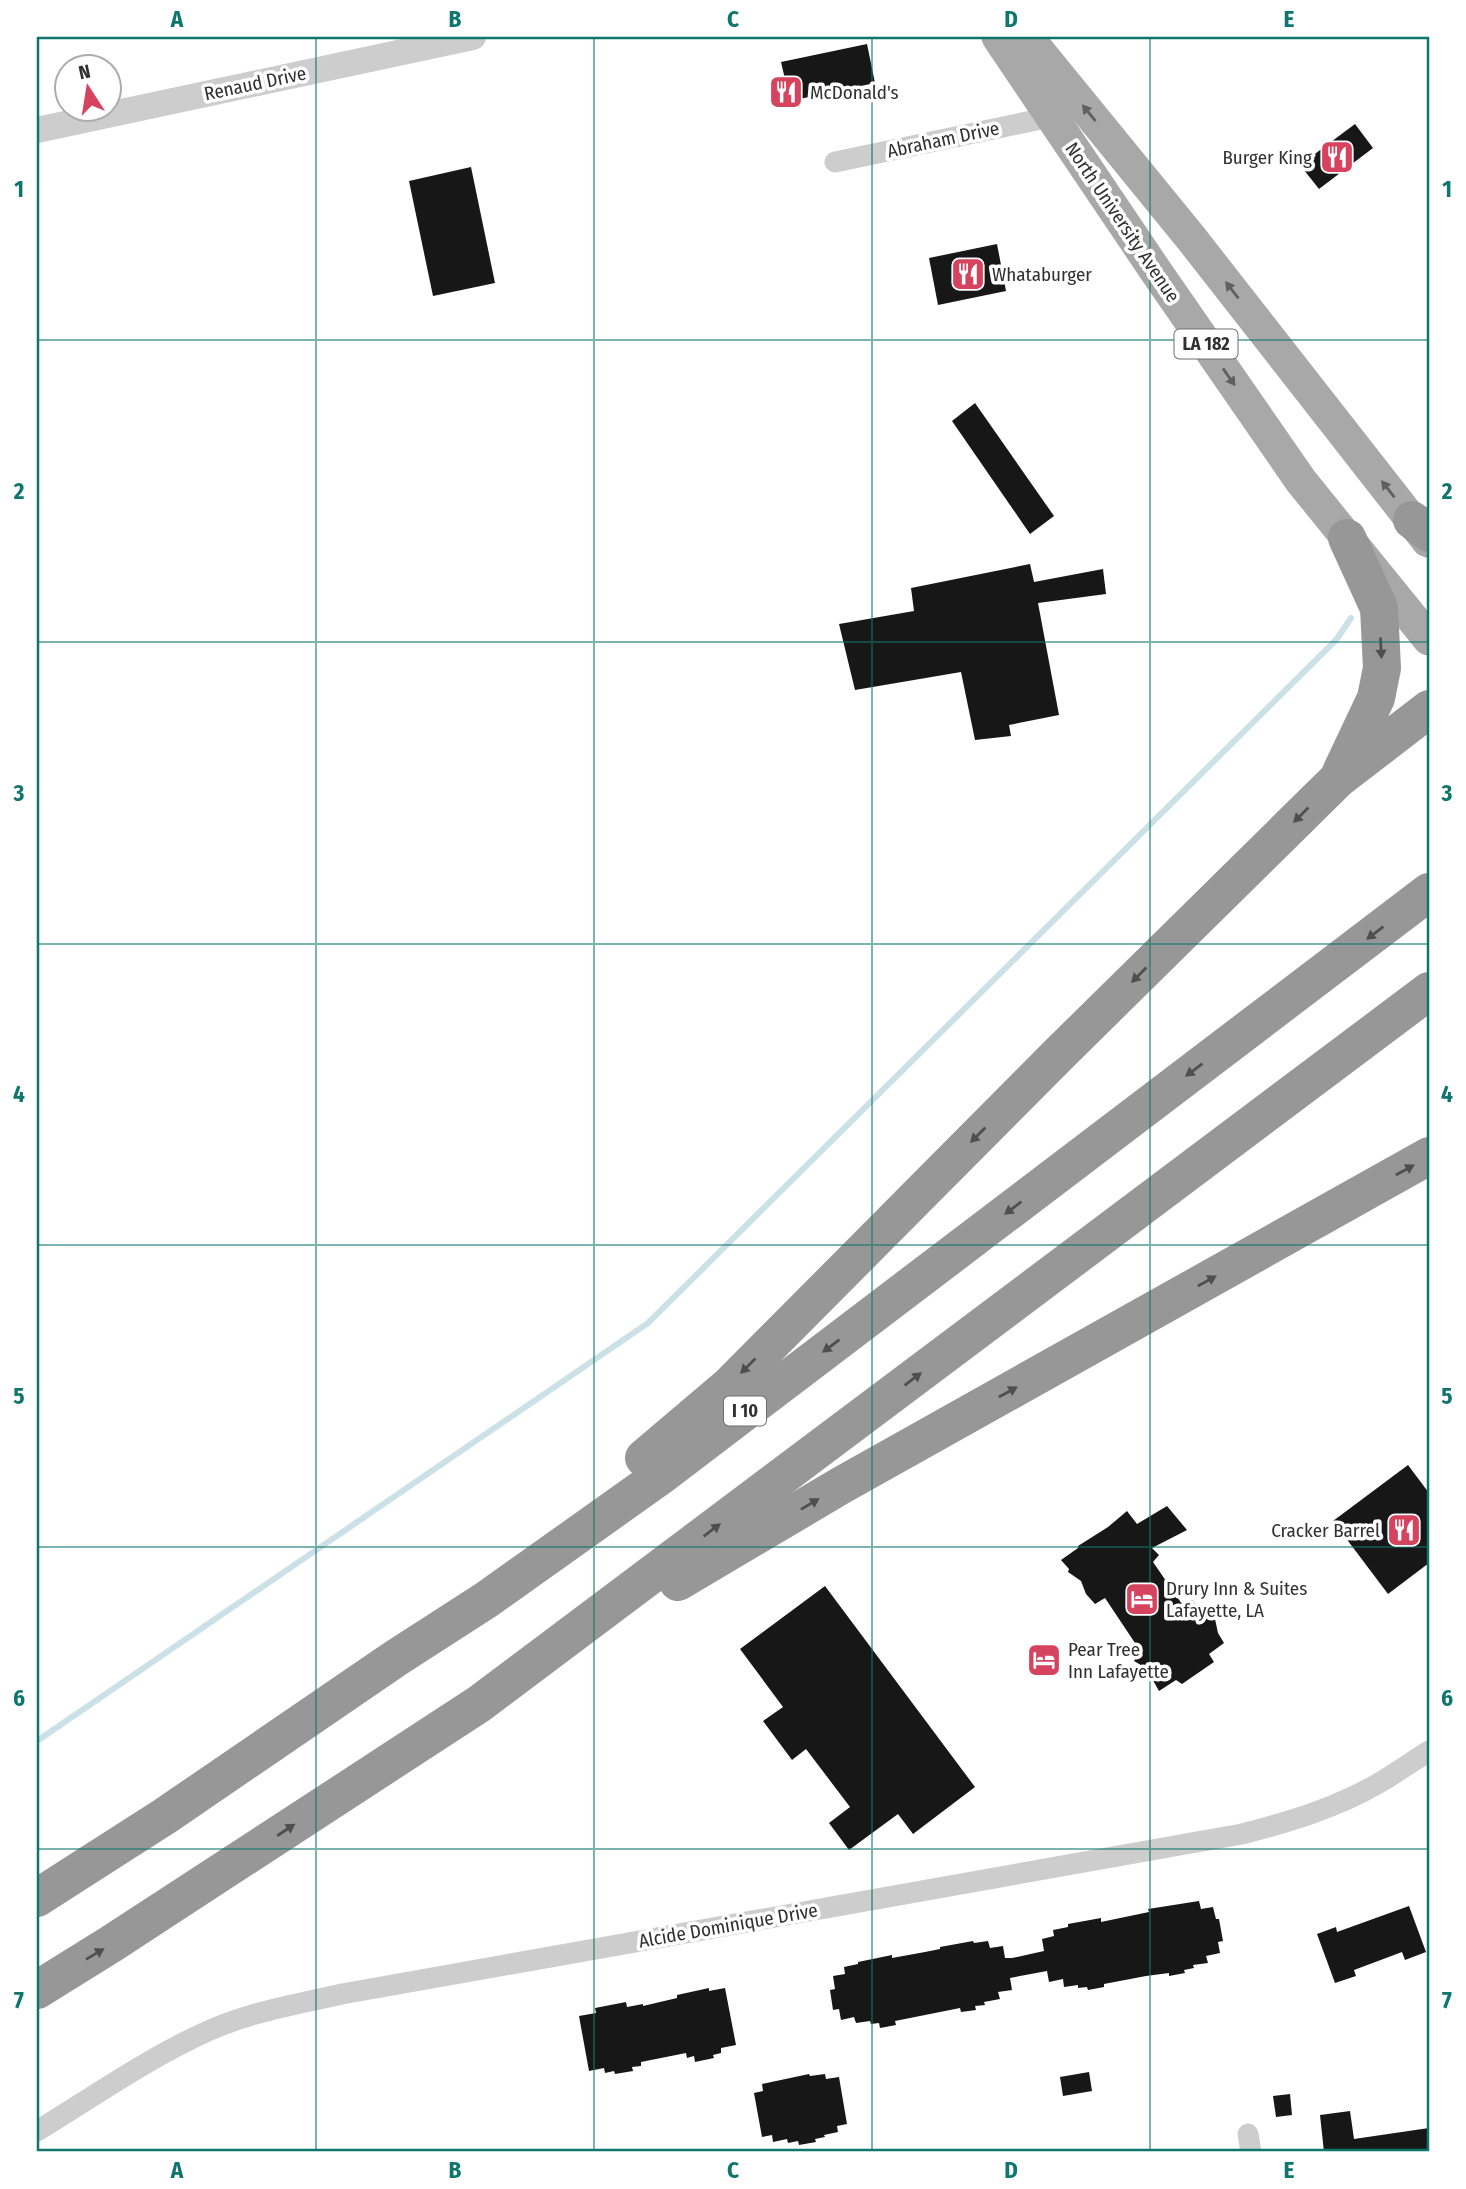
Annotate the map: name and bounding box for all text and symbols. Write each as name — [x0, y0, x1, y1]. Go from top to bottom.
text: A — [170, 5, 184, 33]
text: B — [449, 5, 462, 33]
text: C — [727, 5, 739, 33]
text: D — [1004, 5, 1018, 33]
text: E — [1284, 5, 1295, 33]
north arrow — [52, 52, 122, 122]
text: N — [77, 59, 93, 84]
street label: Renaud Drive — [202, 61, 308, 106]
restaurant icon: McDonald's — [767, 73, 805, 111]
place label: McDonald's — [810, 81, 899, 104]
one-way arrow — [1082, 105, 1097, 123]
street label: Abraham Drive — [885, 116, 1001, 163]
street label: North University Avenue — [1060, 138, 1185, 307]
restaurant icon: Burger King — [1318, 138, 1356, 176]
place label: Burger King — [1222, 146, 1312, 169]
text: 1 — [14, 175, 24, 203]
text: 1 — [1442, 175, 1452, 203]
restaurant icon: Whataburger — [949, 255, 987, 293]
place label: Whataburger — [992, 263, 1092, 286]
one-way arrow — [1225, 282, 1240, 300]
road number: LA 182 — [1174, 330, 1238, 358]
one-way arrow — [1222, 368, 1236, 386]
text: 2 — [13, 477, 25, 505]
text: 2 — [1441, 477, 1453, 505]
one-way arrow — [1380, 480, 1395, 498]
one-way arrow — [1376, 637, 1387, 659]
text: 3 — [13, 779, 25, 807]
text: 3 — [1441, 779, 1453, 807]
one-way arrow — [1293, 806, 1310, 822]
one-way arrow — [1366, 925, 1384, 939]
one-way arrow — [1131, 966, 1148, 983]
one-way arrow — [1185, 1063, 1203, 1078]
text: 4 — [13, 1080, 25, 1108]
text: 4 — [1441, 1080, 1453, 1108]
one-way arrow — [970, 1127, 986, 1143]
one-way arrow — [1395, 1164, 1415, 1176]
one-way arrow — [1003, 1201, 1022, 1215]
one-way arrow — [1197, 1275, 1216, 1287]
one-way arrow — [823, 1338, 841, 1353]
one-way arrow — [740, 1357, 757, 1374]
one-way arrow — [904, 1371, 922, 1386]
text: 5 — [13, 1382, 25, 1410]
text: 5 — [1441, 1382, 1453, 1410]
one-way arrow — [998, 1386, 1018, 1398]
road number: I 10 — [724, 1396, 766, 1426]
one-way arrow — [800, 1498, 819, 1510]
restaurant icon: Cracker Barrel — [1385, 1511, 1423, 1549]
place label: Cracker Barrel — [1271, 1519, 1380, 1542]
one-way arrow — [703, 1523, 721, 1537]
place label: Drury Inn & Suites Lafayette, LA — [1166, 1577, 1307, 1622]
hotel icon: Drury Inn & Suites Lafayette, LA — [1123, 1580, 1161, 1618]
place label: Pear Tree Inn Lafayette — [1068, 1638, 1169, 1683]
hotel icon: Pear Tree Inn Lafayette — [1025, 1641, 1063, 1679]
text: 6 — [13, 1684, 25, 1712]
text: 6 — [1441, 1684, 1453, 1712]
one-way arrow — [276, 1824, 296, 1837]
street label: Alcide Dominique Drive — [637, 1898, 819, 1953]
one-way arrow — [86, 1948, 105, 1961]
text: 7 — [14, 1986, 24, 2014]
text: 7 — [1442, 1986, 1452, 2014]
text: A — [170, 2156, 184, 2184]
text: B — [449, 2156, 462, 2184]
text: C — [727, 2156, 739, 2184]
text: D — [1004, 2156, 1018, 2184]
text: E — [1284, 2156, 1295, 2184]

